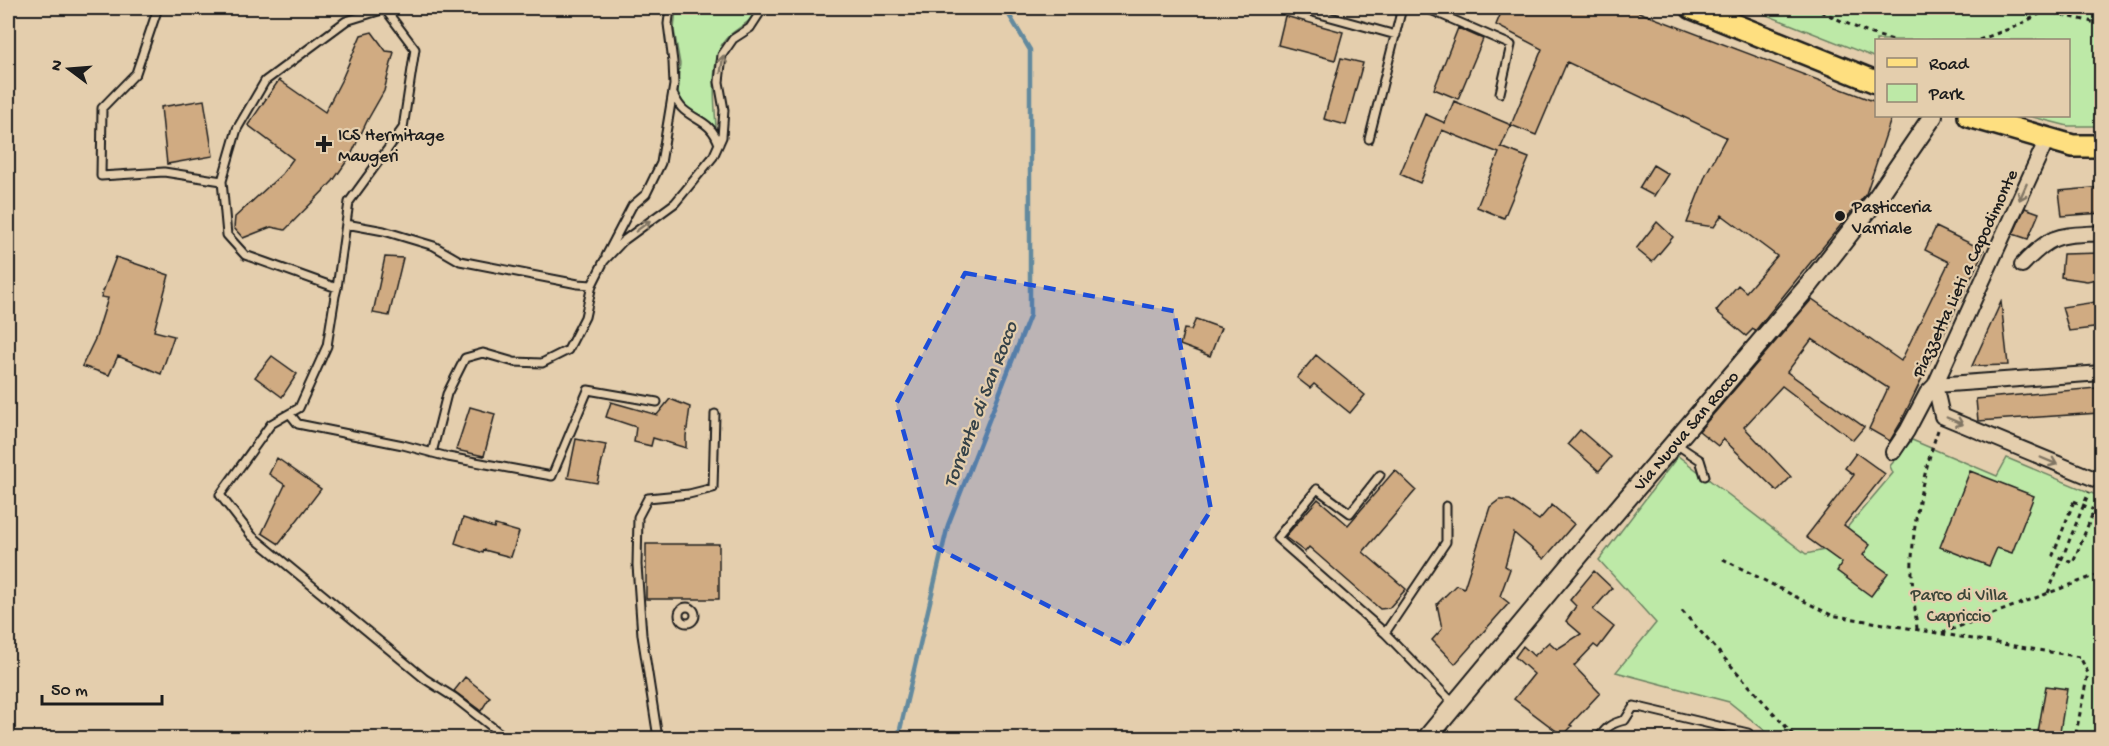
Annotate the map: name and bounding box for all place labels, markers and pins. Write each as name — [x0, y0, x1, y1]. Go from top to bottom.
place label: ICS Hermitage Maugeri — [338, 126, 445, 168]
marker: ICS Hermitage Maugeri — [315, 135, 333, 153]
place label: Pasticceria Varriale — [1851, 198, 1933, 240]
marker: Pasticceria Varriale — [1833, 209, 1847, 223]

